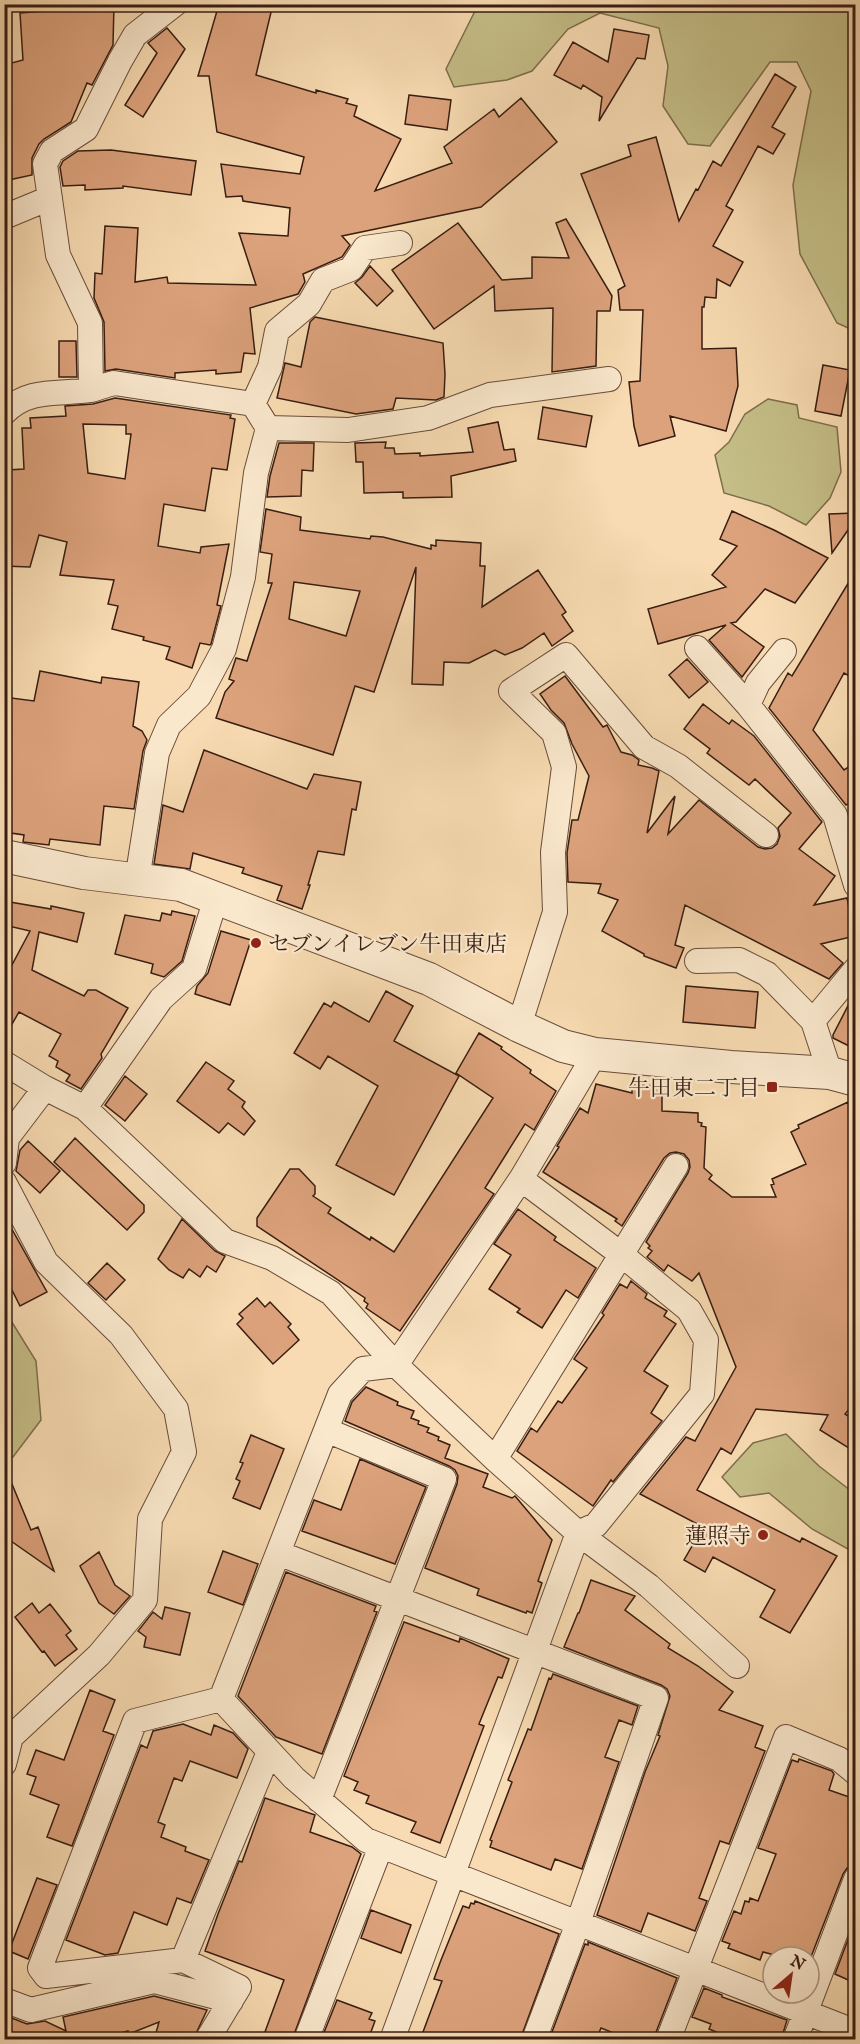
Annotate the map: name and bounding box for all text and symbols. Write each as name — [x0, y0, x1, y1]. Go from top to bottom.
place label: セブンイレブン牛田東店 — [268, 931, 507, 959]
marker: セブンイレブン牛田東店 — [249, 936, 263, 950]
place label: 牛田東二丁目 — [628, 1075, 760, 1103]
marker: 牛田東二丁目 — [765, 1080, 779, 1094]
place label: 蓮照寺 — [685, 1523, 751, 1551]
marker: 蓮照寺 — [756, 1528, 770, 1542]
north arrow — [761, 1945, 821, 2005]
text: N — [786, 1951, 808, 1976]

